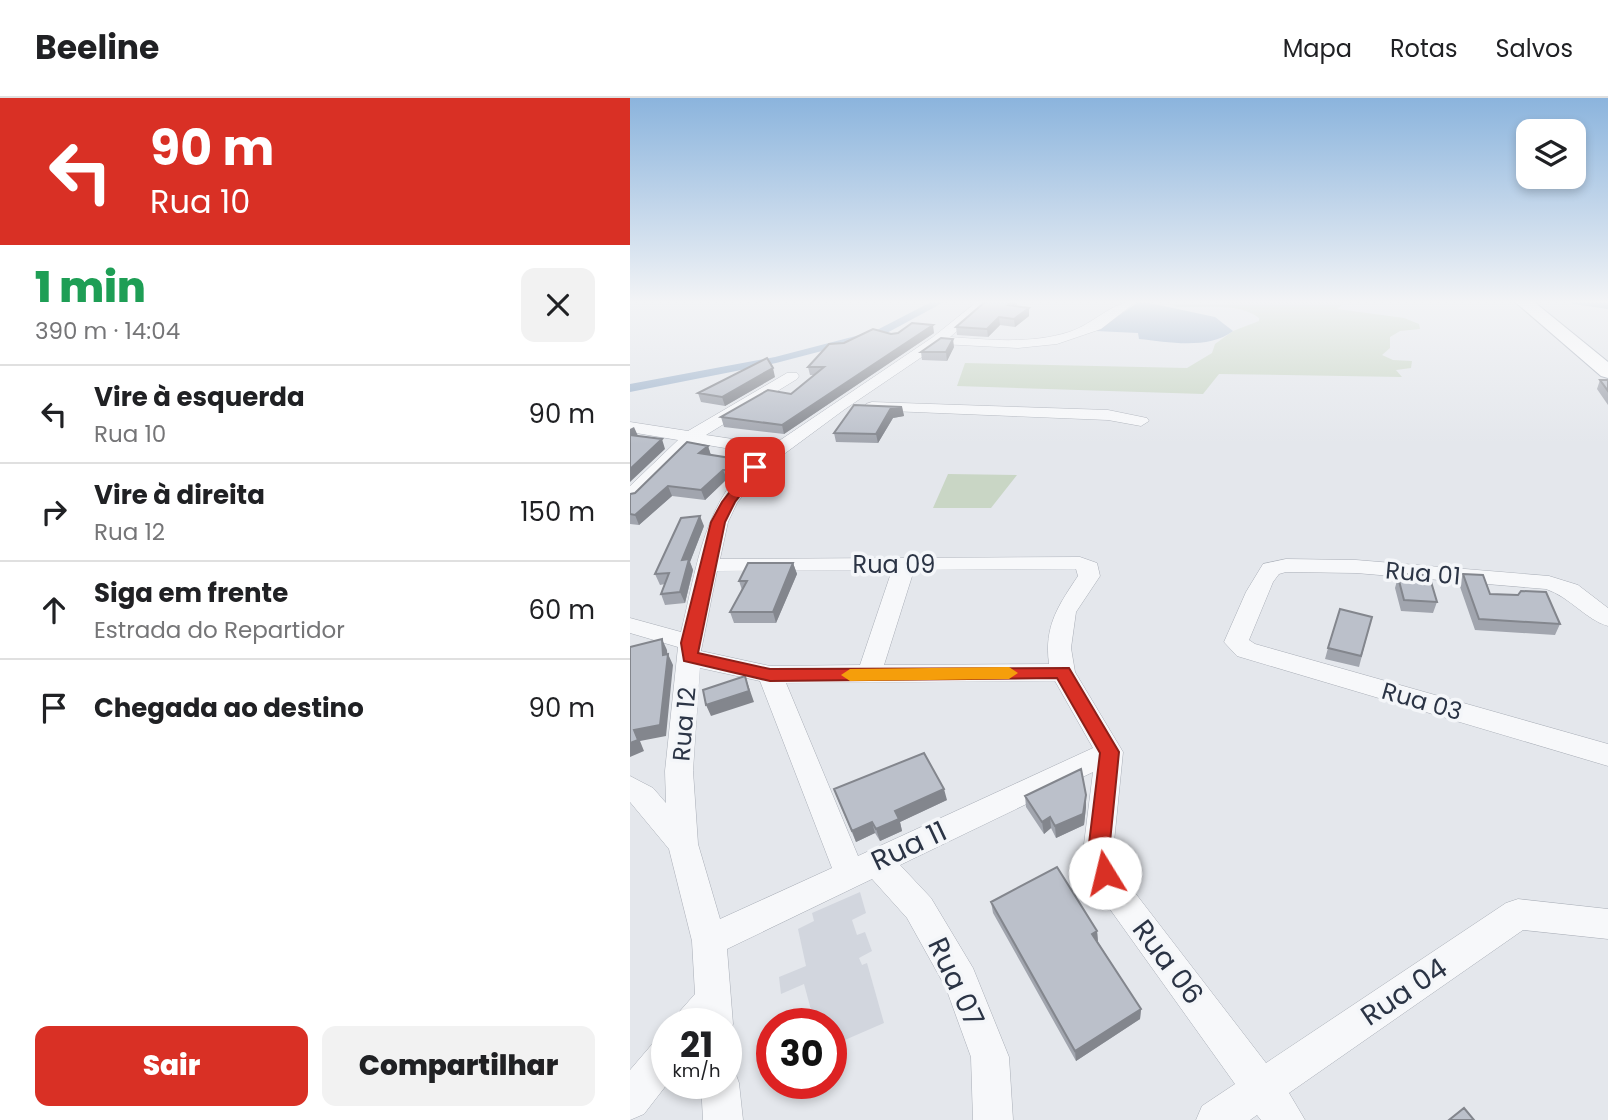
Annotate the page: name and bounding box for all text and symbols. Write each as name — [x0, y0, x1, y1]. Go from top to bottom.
text: Beeline — [35, 24, 159, 71]
text: Mapa — [1283, 32, 1352, 65]
text: Rotas — [1390, 32, 1457, 65]
text: Salvos — [1495, 32, 1573, 65]
text: 90 m — [150, 114, 274, 182]
map controls — [1516, 119, 1586, 189]
button: layers — [1516, 119, 1586, 189]
icon: left — [35, 126, 126, 217]
text: Rua 10 — [150, 179, 250, 224]
text: 1 min — [35, 258, 146, 317]
button: close — [521, 268, 595, 342]
text: 390 m · 14:04 — [35, 315, 180, 347]
text: Vire à esquerda — [94, 379, 305, 415]
icon: left — [35, 395, 73, 433]
text: 90 m — [529, 396, 595, 432]
text: Rua 10 — [94, 418, 166, 450]
pin — [725, 437, 785, 497]
icon: arrive — [736, 448, 774, 486]
text: Vire à direita — [94, 477, 265, 513]
icon: right — [35, 493, 73, 531]
text: 150 m — [520, 494, 595, 530]
text: Rua 12 — [94, 516, 165, 548]
street label: Rua 09 — [853, 548, 935, 581]
street label: Rua 01 — [1384, 553, 1462, 593]
text: Siga em frente — [94, 575, 288, 611]
icon: ahead — [35, 591, 73, 629]
text: 60 m — [528, 592, 595, 628]
text: Estrada do Repartidor — [94, 614, 345, 646]
street label: Rua 03 — [1378, 674, 1466, 728]
street label: Rua 12 — [664, 686, 704, 762]
icon: arrive — [35, 689, 73, 727]
text: Chegada ao destino — [94, 690, 364, 726]
text: 90 m — [529, 690, 595, 726]
street label: Rua 11 — [865, 812, 953, 880]
position arrow — [1068, 836, 1142, 910]
street label: Rua 06 — [1123, 912, 1213, 1012]
street label: Rua 07 — [918, 931, 994, 1033]
street label: Rua 04 — [1353, 949, 1455, 1035]
speed limit sign: 30 — [756, 1008, 847, 1099]
text: 21 — [680, 1020, 713, 1069]
button: Sair — [35, 1026, 308, 1106]
button: Compartilhar — [322, 1026, 595, 1106]
text: km/h — [673, 1058, 720, 1083]

